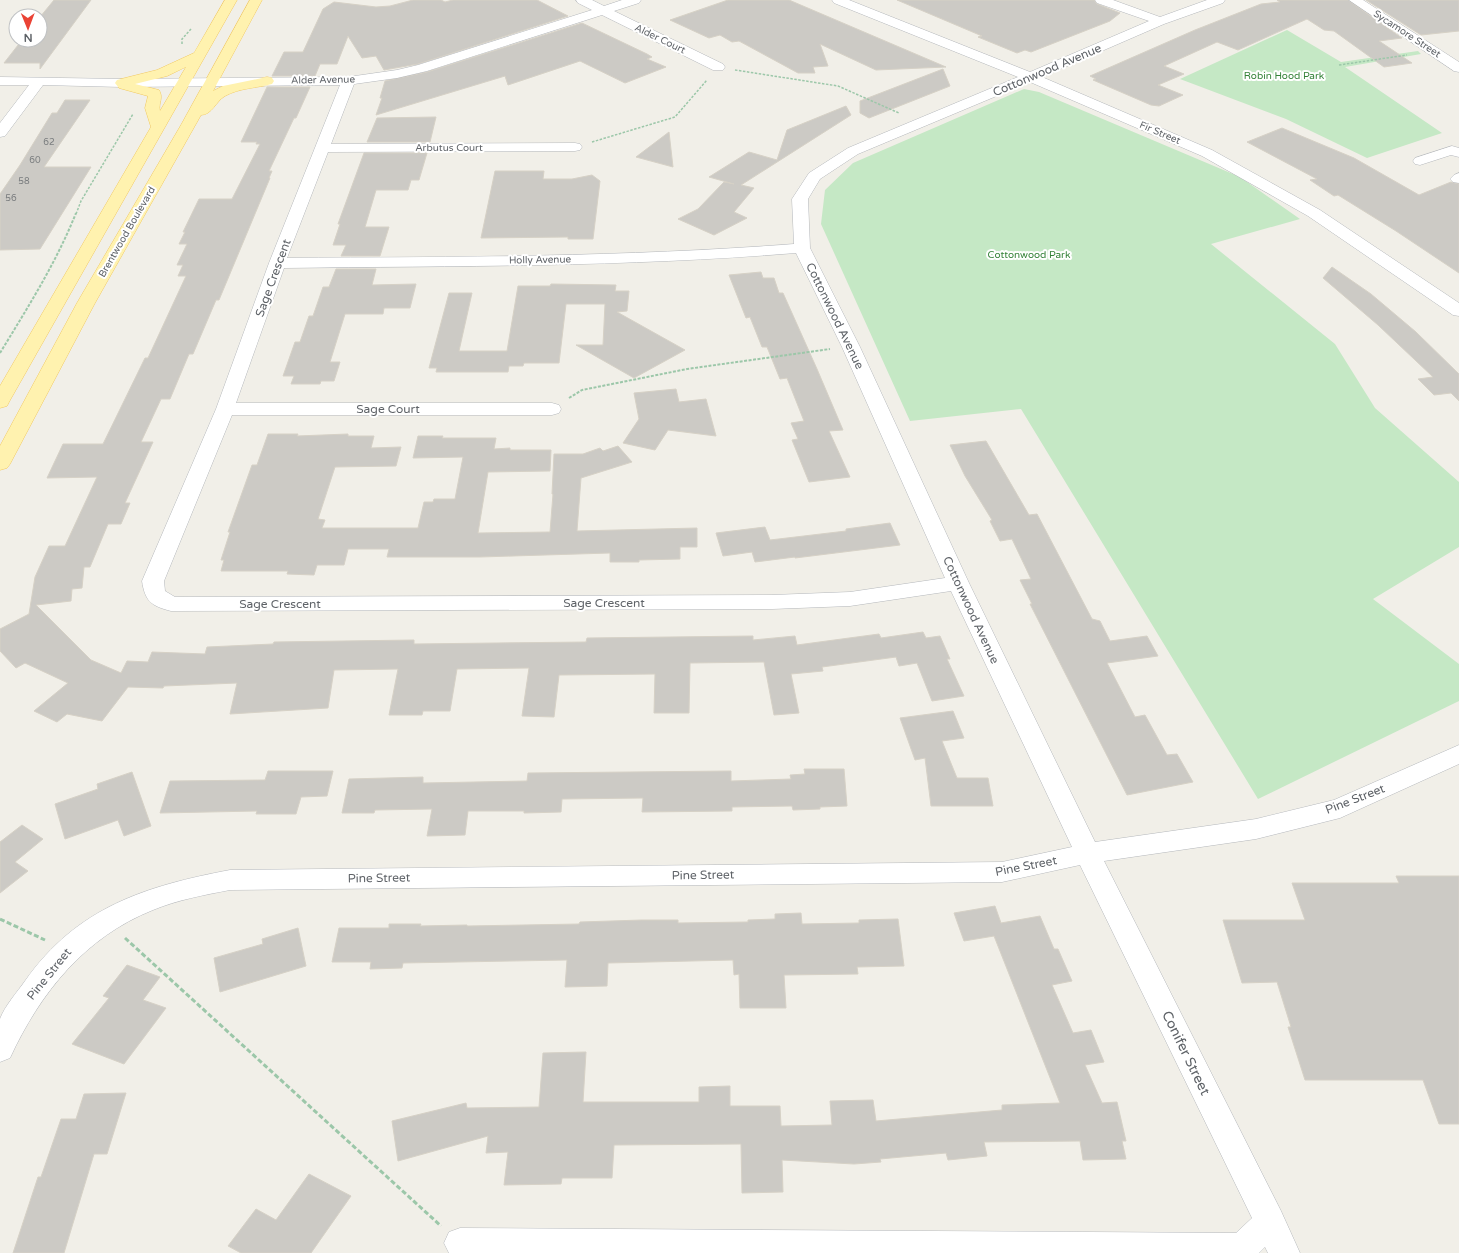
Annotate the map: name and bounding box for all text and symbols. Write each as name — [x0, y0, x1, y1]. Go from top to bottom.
north arrow — [8, 8, 48, 48]
street label: Sycamore Street — [1371, 8, 1443, 60]
street label: Alder Court — [633, 22, 687, 57]
text: N — [24, 31, 33, 44]
street label: Cottonwood Avenue — [991, 41, 1104, 99]
park label: Robin Hood Park — [1244, 70, 1325, 82]
street label: Alder Avenue — [291, 73, 355, 87]
street label: Fir Street — [1138, 119, 1183, 147]
house number: 62 — [43, 137, 55, 148]
street label: Arbutus Court — [415, 142, 483, 154]
house number: 60 — [29, 155, 41, 166]
house number: 58 — [18, 176, 30, 187]
street label: Brentwood Boulevard — [96, 184, 158, 280]
house number: 56 — [5, 193, 17, 204]
street label: Sage Crescent — [252, 237, 294, 319]
park label: Cottonwood Park — [988, 249, 1071, 261]
street label: Holly Avenue — [509, 253, 572, 267]
street label: Cottonwood Avenue — [803, 261, 867, 372]
street label: Sage Court — [356, 402, 420, 416]
street label: Cottonwood Avenue — [940, 554, 1002, 666]
street label: Sage Crescent — [563, 596, 645, 610]
street label: Sage Crescent — [239, 597, 321, 611]
street label: Pine Street — [1323, 781, 1387, 817]
street label: Pine Street — [994, 853, 1058, 879]
street label: Pine Street — [672, 867, 735, 883]
street label: Pine Street — [348, 870, 411, 886]
street label: Pine Street — [24, 945, 74, 1003]
street label: Conifer Street — [1158, 1008, 1214, 1099]

